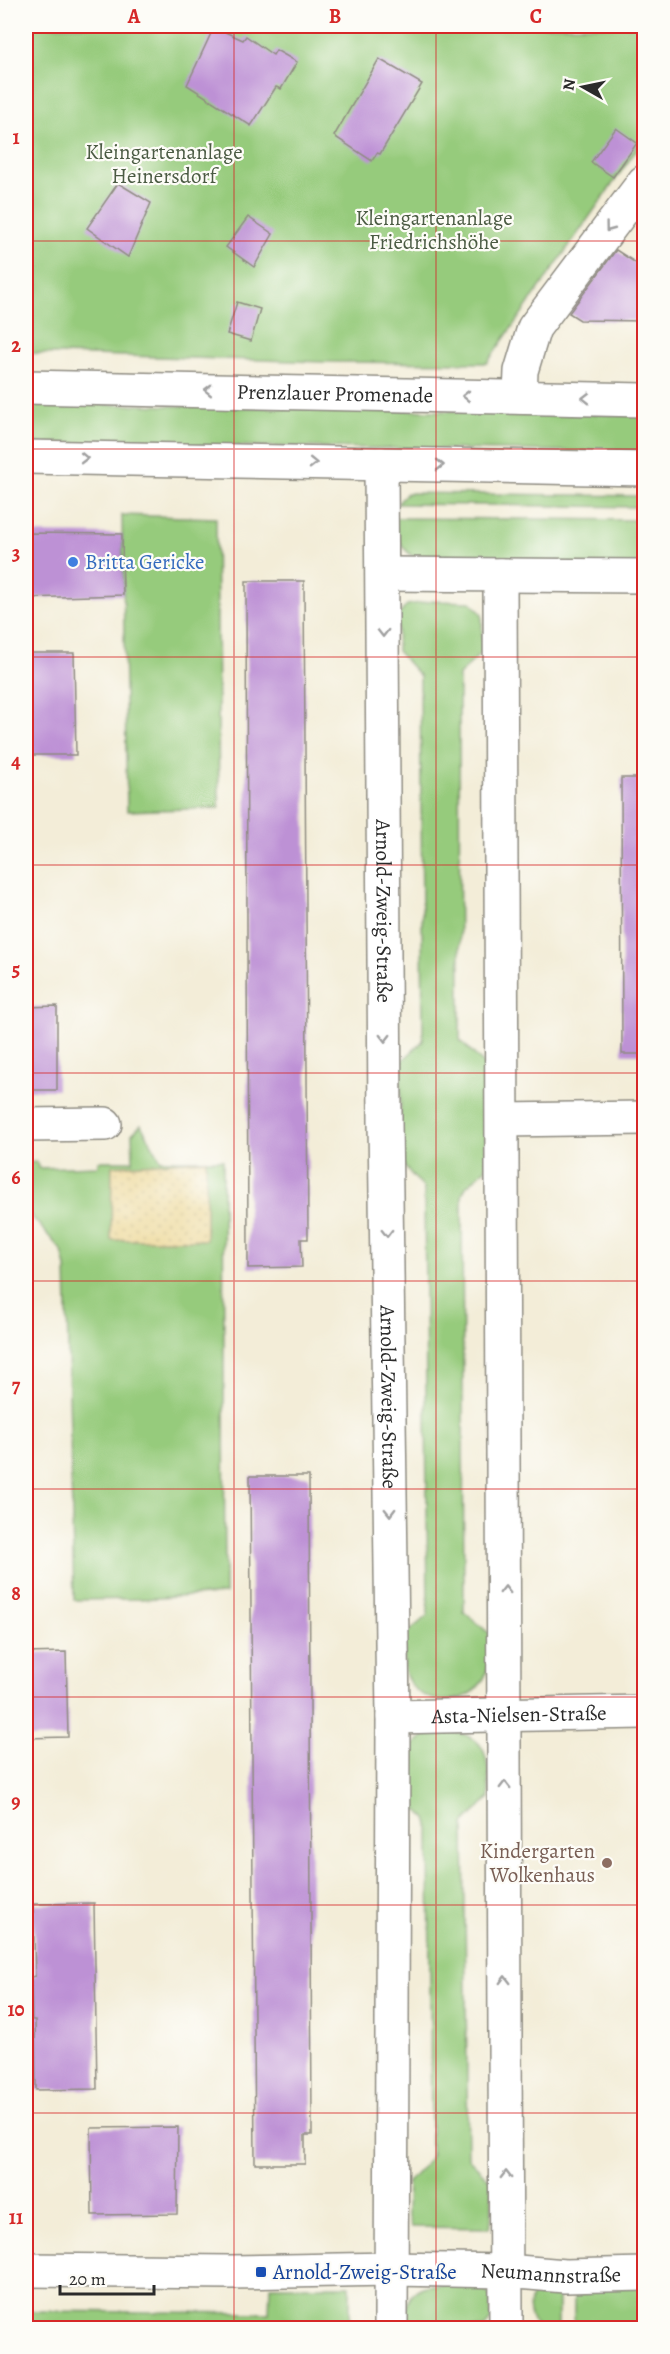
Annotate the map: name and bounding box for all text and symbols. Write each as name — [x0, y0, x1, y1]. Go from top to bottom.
text: A — [127, 3, 141, 30]
text: B — [329, 3, 341, 30]
text: C — [530, 3, 542, 30]
north arrow — [553, 57, 613, 117]
text: N — [557, 77, 581, 92]
text: 1 — [12, 124, 20, 151]
park label: Kleingartenanlage Heinersdorf — [85, 138, 243, 190]
park label: Kleingartenanlage Friedrichshöhe — [355, 204, 513, 256]
one-way arrow — [606, 222, 617, 233]
text: 2 — [11, 332, 21, 359]
street label: Prenzlauer Promenade — [236, 377, 433, 410]
one-way arrow — [204, 384, 213, 397]
one-way arrow — [462, 390, 471, 402]
one-way arrow — [582, 392, 591, 405]
one-way arrow — [79, 452, 88, 464]
one-way arrow — [308, 456, 317, 469]
one-way arrow — [435, 459, 444, 471]
text: 3 — [12, 540, 20, 567]
place label: Britta Gericke — [85, 548, 204, 576]
marker: Britta Gericke — [66, 555, 80, 569]
one-way arrow — [377, 628, 389, 637]
text: 4 — [11, 748, 21, 775]
street label: Arnold-Zweig-Straße — [369, 818, 398, 1003]
text: 5 — [12, 956, 20, 983]
one-way arrow — [379, 1033, 391, 1042]
text: 6 — [11, 1164, 21, 1191]
one-way arrow — [381, 1228, 393, 1237]
street label: Arnold-Zweig-Straße — [373, 1304, 404, 1489]
text: 7 — [12, 1372, 21, 1399]
one-way arrow — [384, 1507, 396, 1516]
text: 8 — [11, 1580, 21, 1607]
one-way arrow — [499, 1586, 511, 1595]
street label: Asta-Nielsen-Straße — [430, 1699, 607, 1730]
one-way arrow — [499, 1781, 511, 1790]
text: 9 — [11, 1788, 21, 1815]
place label: Kindergarten Wolkenhaus — [480, 1837, 595, 1889]
marker: Kindergarten Wolkenhaus — [600, 1856, 614, 1870]
one-way arrow — [499, 1976, 511, 1985]
text: 10 — [7, 1996, 25, 2023]
one-way arrow — [500, 2171, 512, 2180]
text: 11 — [9, 2204, 23, 2231]
street label: Neumannstraße — [480, 2257, 621, 2290]
scale bar — [60, 2258, 154, 2296]
place label: Arnold-Zweig-Straße — [272, 2258, 457, 2286]
marker: Arnold-Zweig-Straße — [254, 2265, 268, 2279]
text: 20 m — [69, 2267, 106, 2291]

